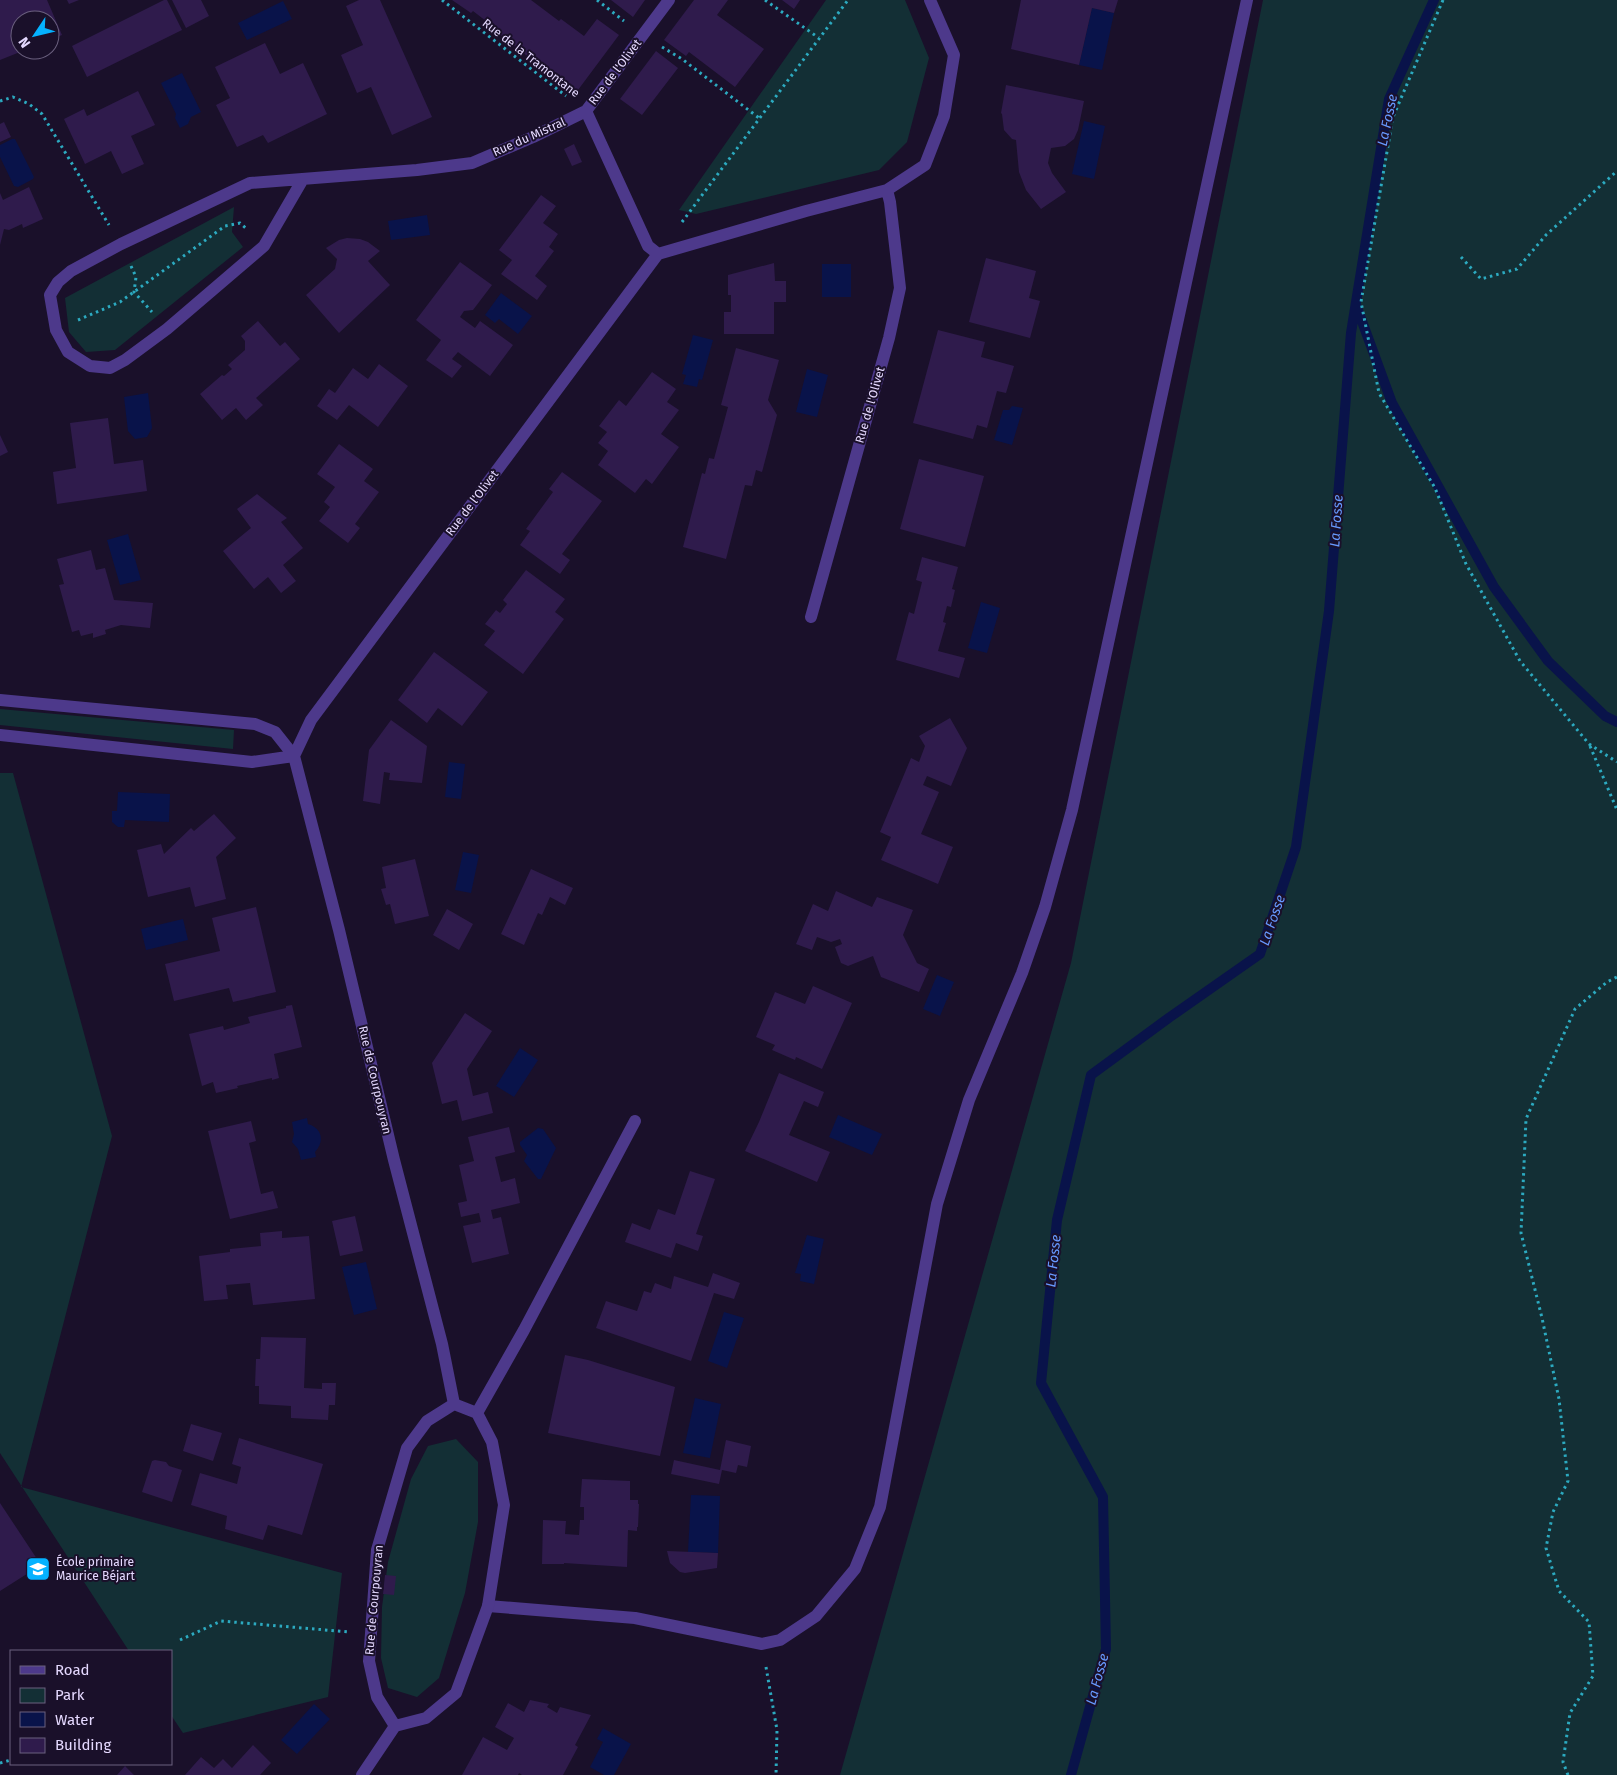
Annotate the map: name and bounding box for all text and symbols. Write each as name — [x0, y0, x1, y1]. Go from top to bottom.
north arrow — [10, 10, 60, 60]
street label: Rue de la Tramontane — [480, 16, 582, 100]
text: N — [15, 33, 34, 51]
street label: Rue de l'Olivet — [586, 36, 645, 108]
water label: La Fosse — [1374, 93, 1401, 148]
street label: Rue du Mistral — [490, 115, 568, 159]
street label: Rue de l'Olivet — [852, 365, 888, 445]
street label: Rue de l'Olivet — [443, 467, 502, 539]
water label: La Fosse — [1326, 494, 1347, 548]
water label: La Fosse — [1256, 893, 1289, 948]
street label: Rue de Courpouyran — [356, 1024, 394, 1136]
water label: La Fosse — [1042, 1234, 1065, 1288]
street label: Rue de Courpouyran — [362, 1544, 386, 1656]
place label: École primaire Maurice Béjart — [56, 1554, 135, 1583]
school or university icon: École primaire Maurice Béjart — [25, 1556, 51, 1582]
legend — [10, 1650, 172, 1765]
water label: La Fosse — [1082, 1652, 1112, 1707]
text: Road — [55, 1661, 90, 1679]
text: Park — [55, 1686, 85, 1704]
text: Water — [55, 1711, 94, 1729]
text: Building — [55, 1736, 111, 1754]

